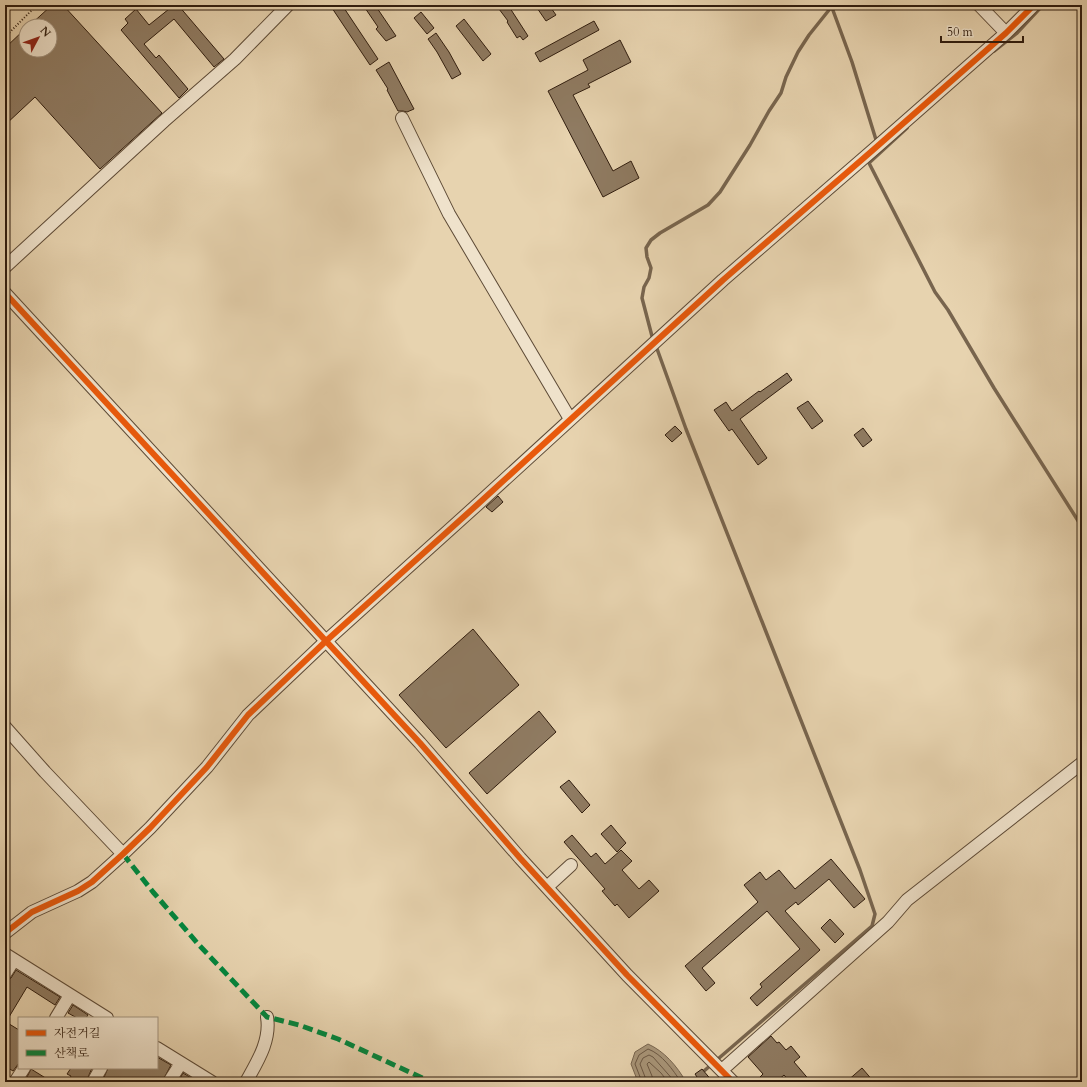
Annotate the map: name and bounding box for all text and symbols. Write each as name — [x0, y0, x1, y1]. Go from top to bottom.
north arrow — [18, 18, 58, 58]
scale bar — [941, 18, 1023, 44]
text: N — [36, 23, 54, 41]
text: 50 m — [947, 24, 974, 40]
legend — [18, 1017, 158, 1069]
text: 자전거길 — [54, 1025, 100, 1041]
text: 산책로 — [54, 1045, 89, 1061]

